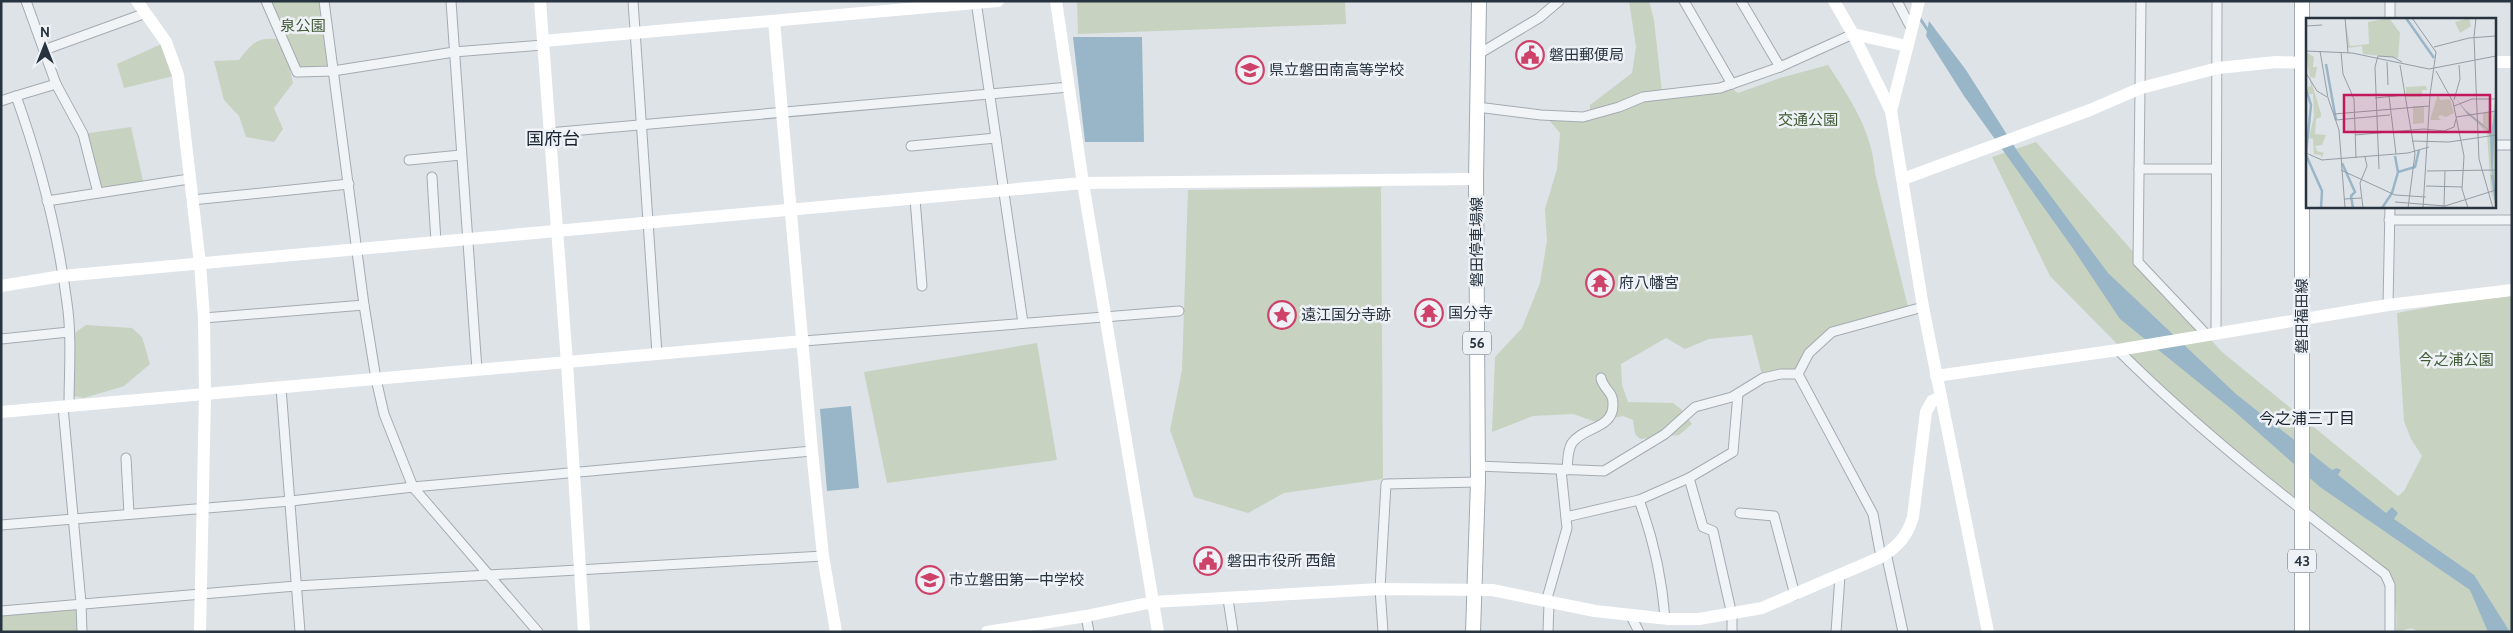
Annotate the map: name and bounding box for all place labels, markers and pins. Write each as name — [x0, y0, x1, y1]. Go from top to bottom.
public building icon: 磐田郵便局 — [1515, 40, 1545, 70]
place label: 磐田郵便局 — [1549, 46, 1624, 64]
school or university icon: 県立磐田南高等学校 — [1235, 55, 1265, 85]
place label: 県立磐田南高等学校 — [1269, 61, 1404, 79]
temple icon: 府八幡宮 — [1585, 268, 1615, 298]
place label: 府八幡宮 — [1619, 274, 1679, 292]
temple icon: 国分寺 — [1414, 298, 1444, 328]
place icon: 遠江国分寺跡 — [1267, 300, 1297, 330]
place label: 国分寺 — [1448, 304, 1493, 322]
place label: 遠江国分寺跡 — [1301, 306, 1391, 324]
public building icon: 磐田市役所 西館 — [1193, 546, 1223, 576]
place label: 磐田市役所 西館 — [1227, 552, 1335, 570]
school or university icon: 市立磐田第一中学校 — [915, 565, 945, 595]
place label: 市立磐田第一中学校 — [949, 571, 1084, 589]

